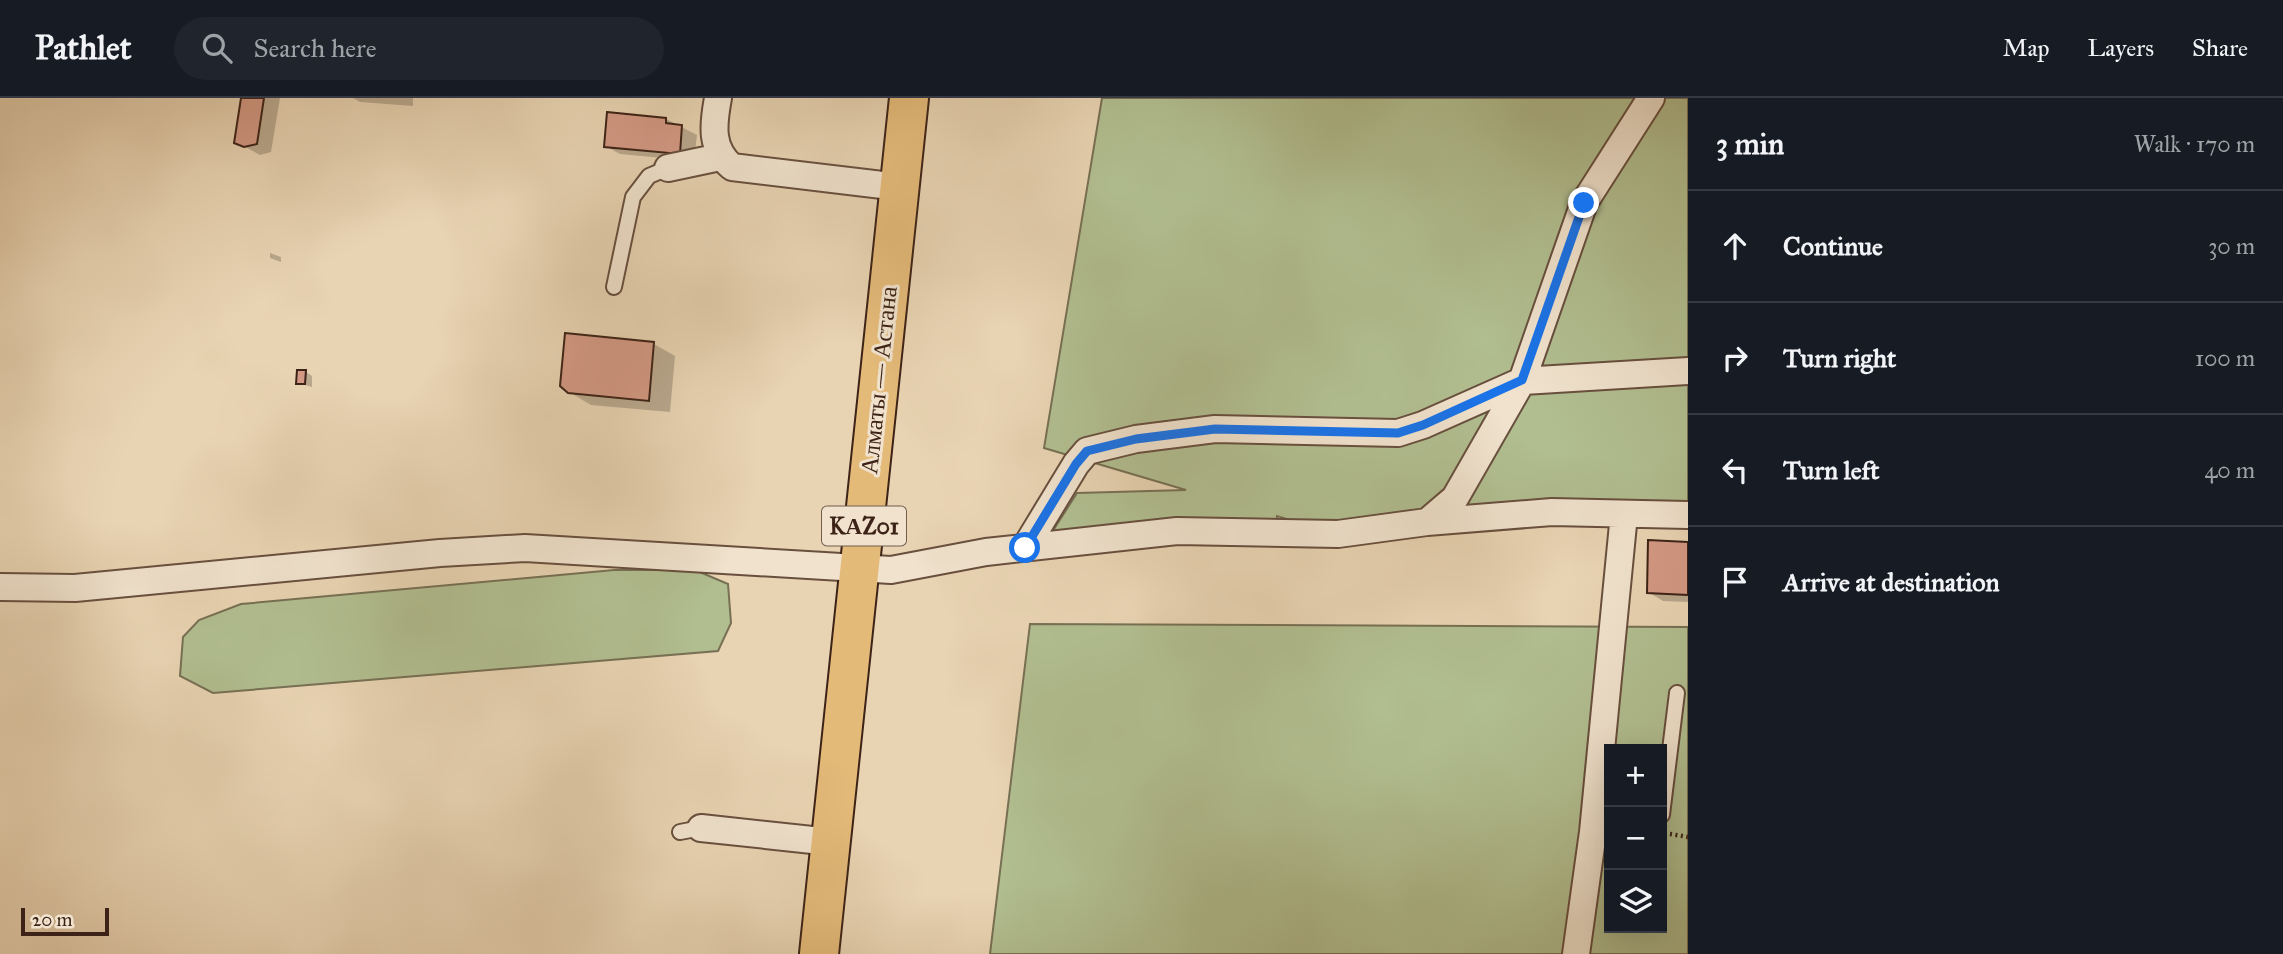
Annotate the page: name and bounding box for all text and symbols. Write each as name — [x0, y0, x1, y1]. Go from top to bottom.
search box — [174, 17, 664, 80]
text: Pathlet — [35, 28, 132, 68]
icon: search — [198, 29, 236, 67]
text: Search here — [254, 32, 377, 64]
text: Map — [2003, 33, 2050, 63]
text: Layers — [2088, 33, 2154, 63]
text: Share — [2192, 33, 2248, 63]
text: 3 min — [1716, 126, 1784, 162]
text: Walk · 170 m — [2134, 130, 2255, 158]
route end — [1568, 187, 1599, 218]
icon: ahead — [1716, 227, 1754, 265]
text: Continue — [1783, 230, 1883, 262]
text: 30 m — [2208, 232, 2255, 260]
street label: Алматы — Астана — [854, 284, 904, 475]
icon: right — [1716, 339, 1754, 377]
text: Turn right — [1783, 342, 1896, 374]
text: 100 m — [2195, 344, 2255, 372]
icon: left — [1716, 451, 1754, 489]
text: Turn left — [1783, 454, 1879, 486]
text: 40 m — [2205, 456, 2255, 484]
road number: KАZ01 — [822, 506, 906, 546]
route start — [1009, 532, 1040, 563]
icon: arrive — [1716, 563, 1754, 601]
text: Arrive at destination — [1783, 566, 2000, 598]
map controls — [1604, 744, 1667, 933]
button: + — [1604, 744, 1667, 807]
button: − — [1604, 807, 1667, 870]
button: layers — [1604, 870, 1667, 933]
scale bar — [21, 905, 108, 937]
text: 20 m — [32, 908, 73, 931]

